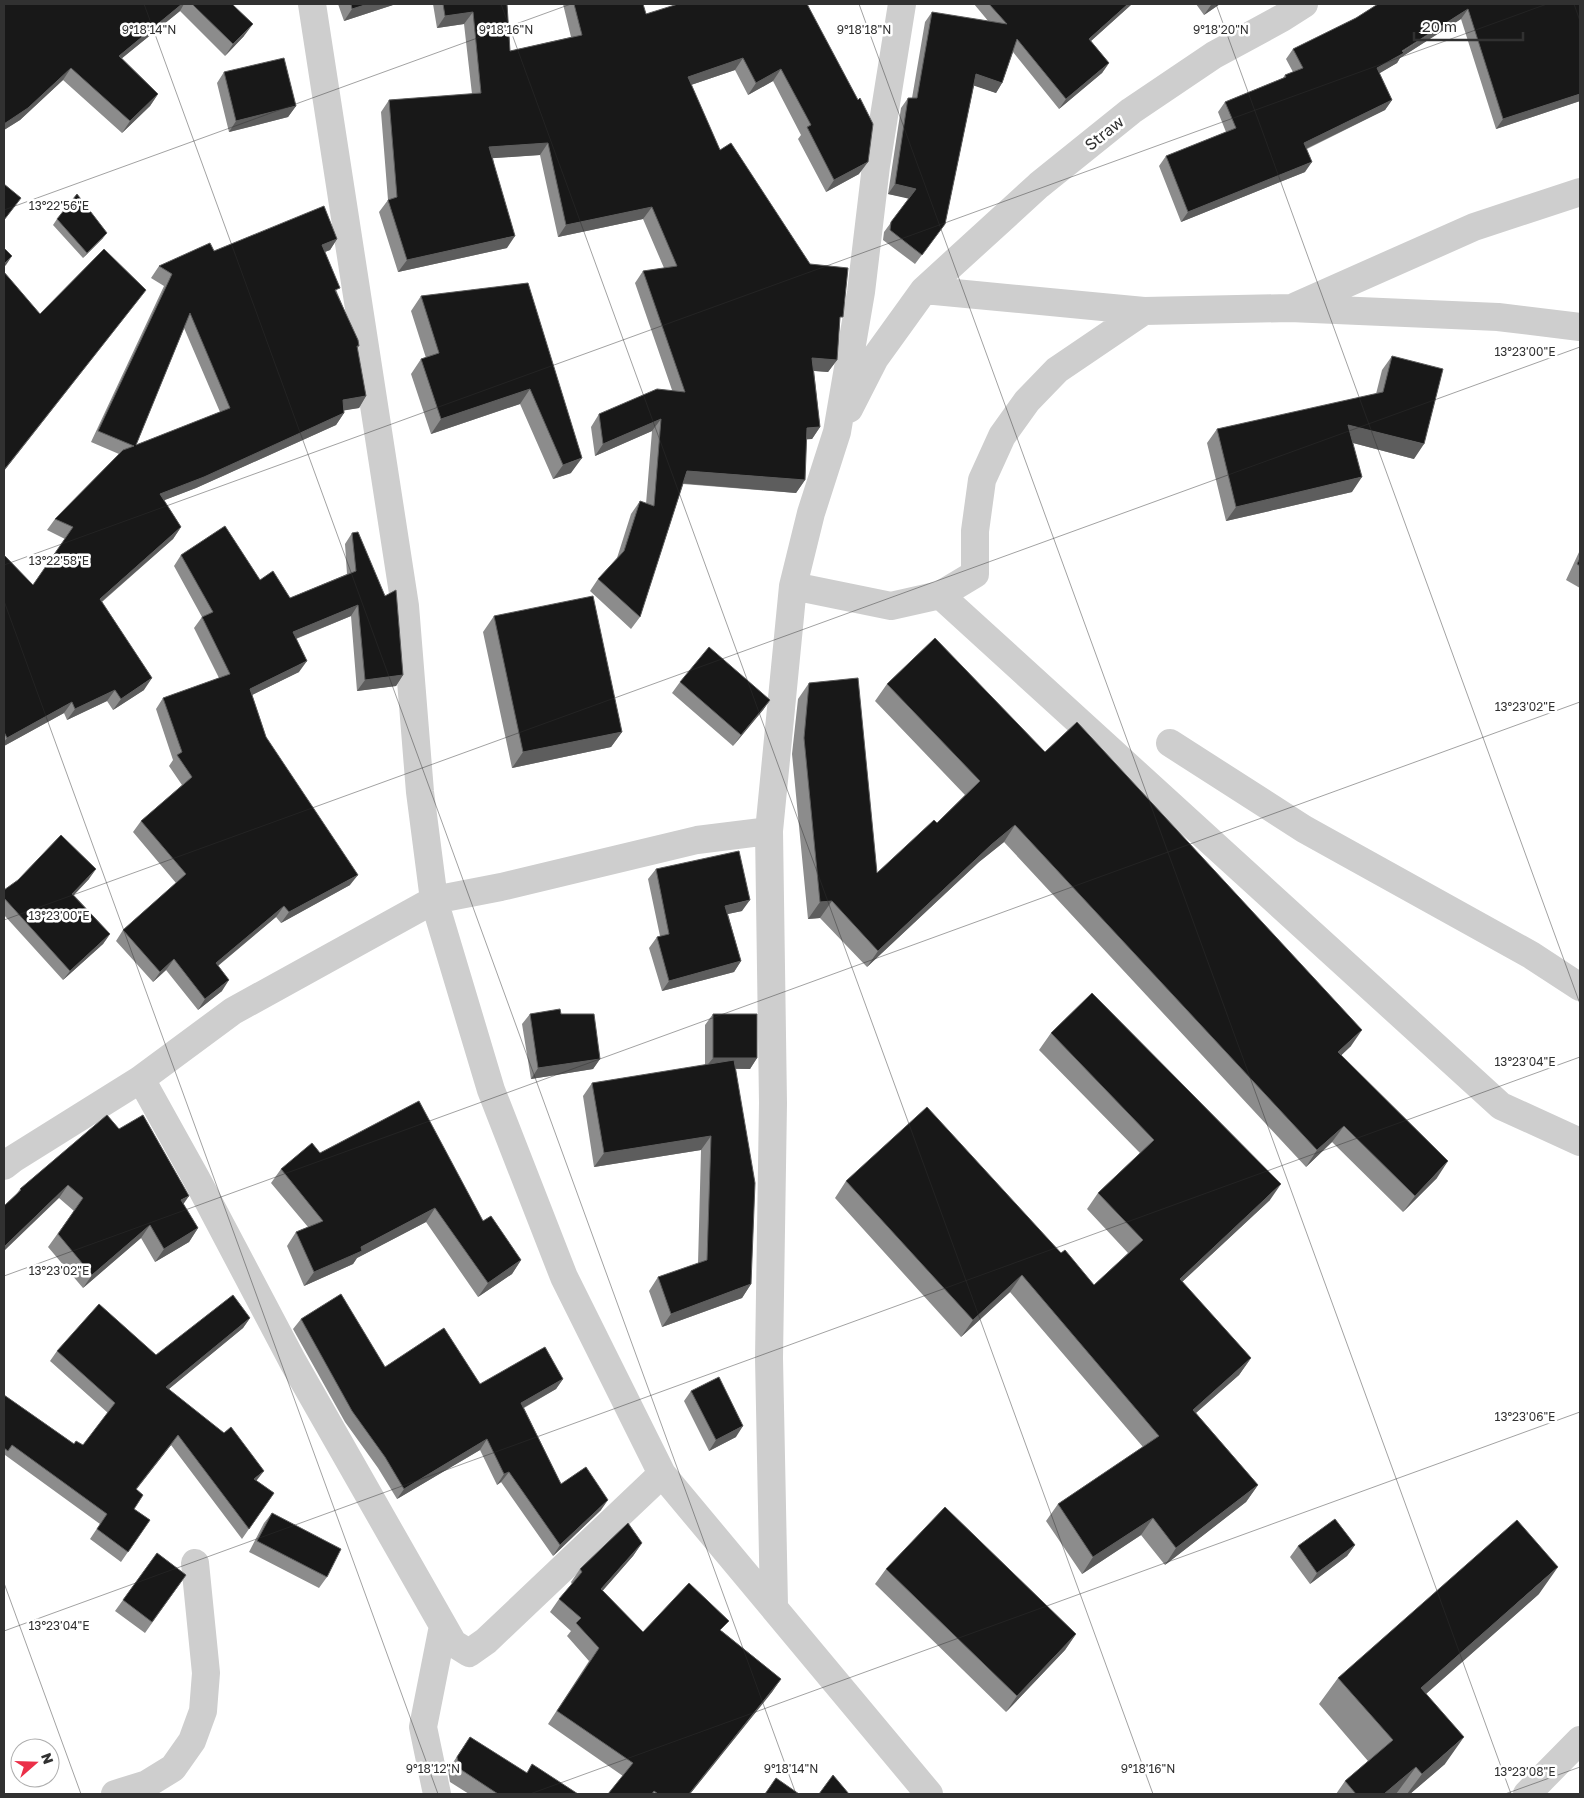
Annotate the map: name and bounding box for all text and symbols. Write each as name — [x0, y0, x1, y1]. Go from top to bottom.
scale bar — [1414, 10, 1523, 42]
text: 20 m — [1422, 17, 1457, 35]
text: 9°18'14"N — [122, 22, 176, 37]
text: 9°18'16"N — [479, 22, 533, 37]
text: 9°18'18"N — [837, 22, 891, 37]
text: 9°18'20"N — [1193, 22, 1249, 37]
street label: Straw — [1081, 111, 1128, 155]
text: 13°22'56"E — [29, 198, 89, 213]
text: 13°23'00"E — [1494, 344, 1556, 359]
text: 13°22'58"E — [29, 553, 89, 568]
text: 13°23'02"E — [1495, 699, 1555, 714]
text: 13°23'00"E — [28, 908, 90, 923]
text: 13°23'04"E — [1495, 1054, 1555, 1069]
text: 13°23'02"E — [29, 1263, 89, 1278]
text: 13°23'06"E — [1495, 1409, 1555, 1424]
text: 13°23'04"E — [29, 1618, 89, 1633]
north arrow — [10, 1738, 60, 1788]
text: N — [38, 1750, 57, 1766]
text: 9°18'12"N — [406, 1761, 460, 1776]
text: 9°18'14"N — [764, 1761, 818, 1776]
text: 9°18'16"N — [1121, 1761, 1175, 1776]
text: 13°23'08"E — [1495, 1764, 1555, 1779]

